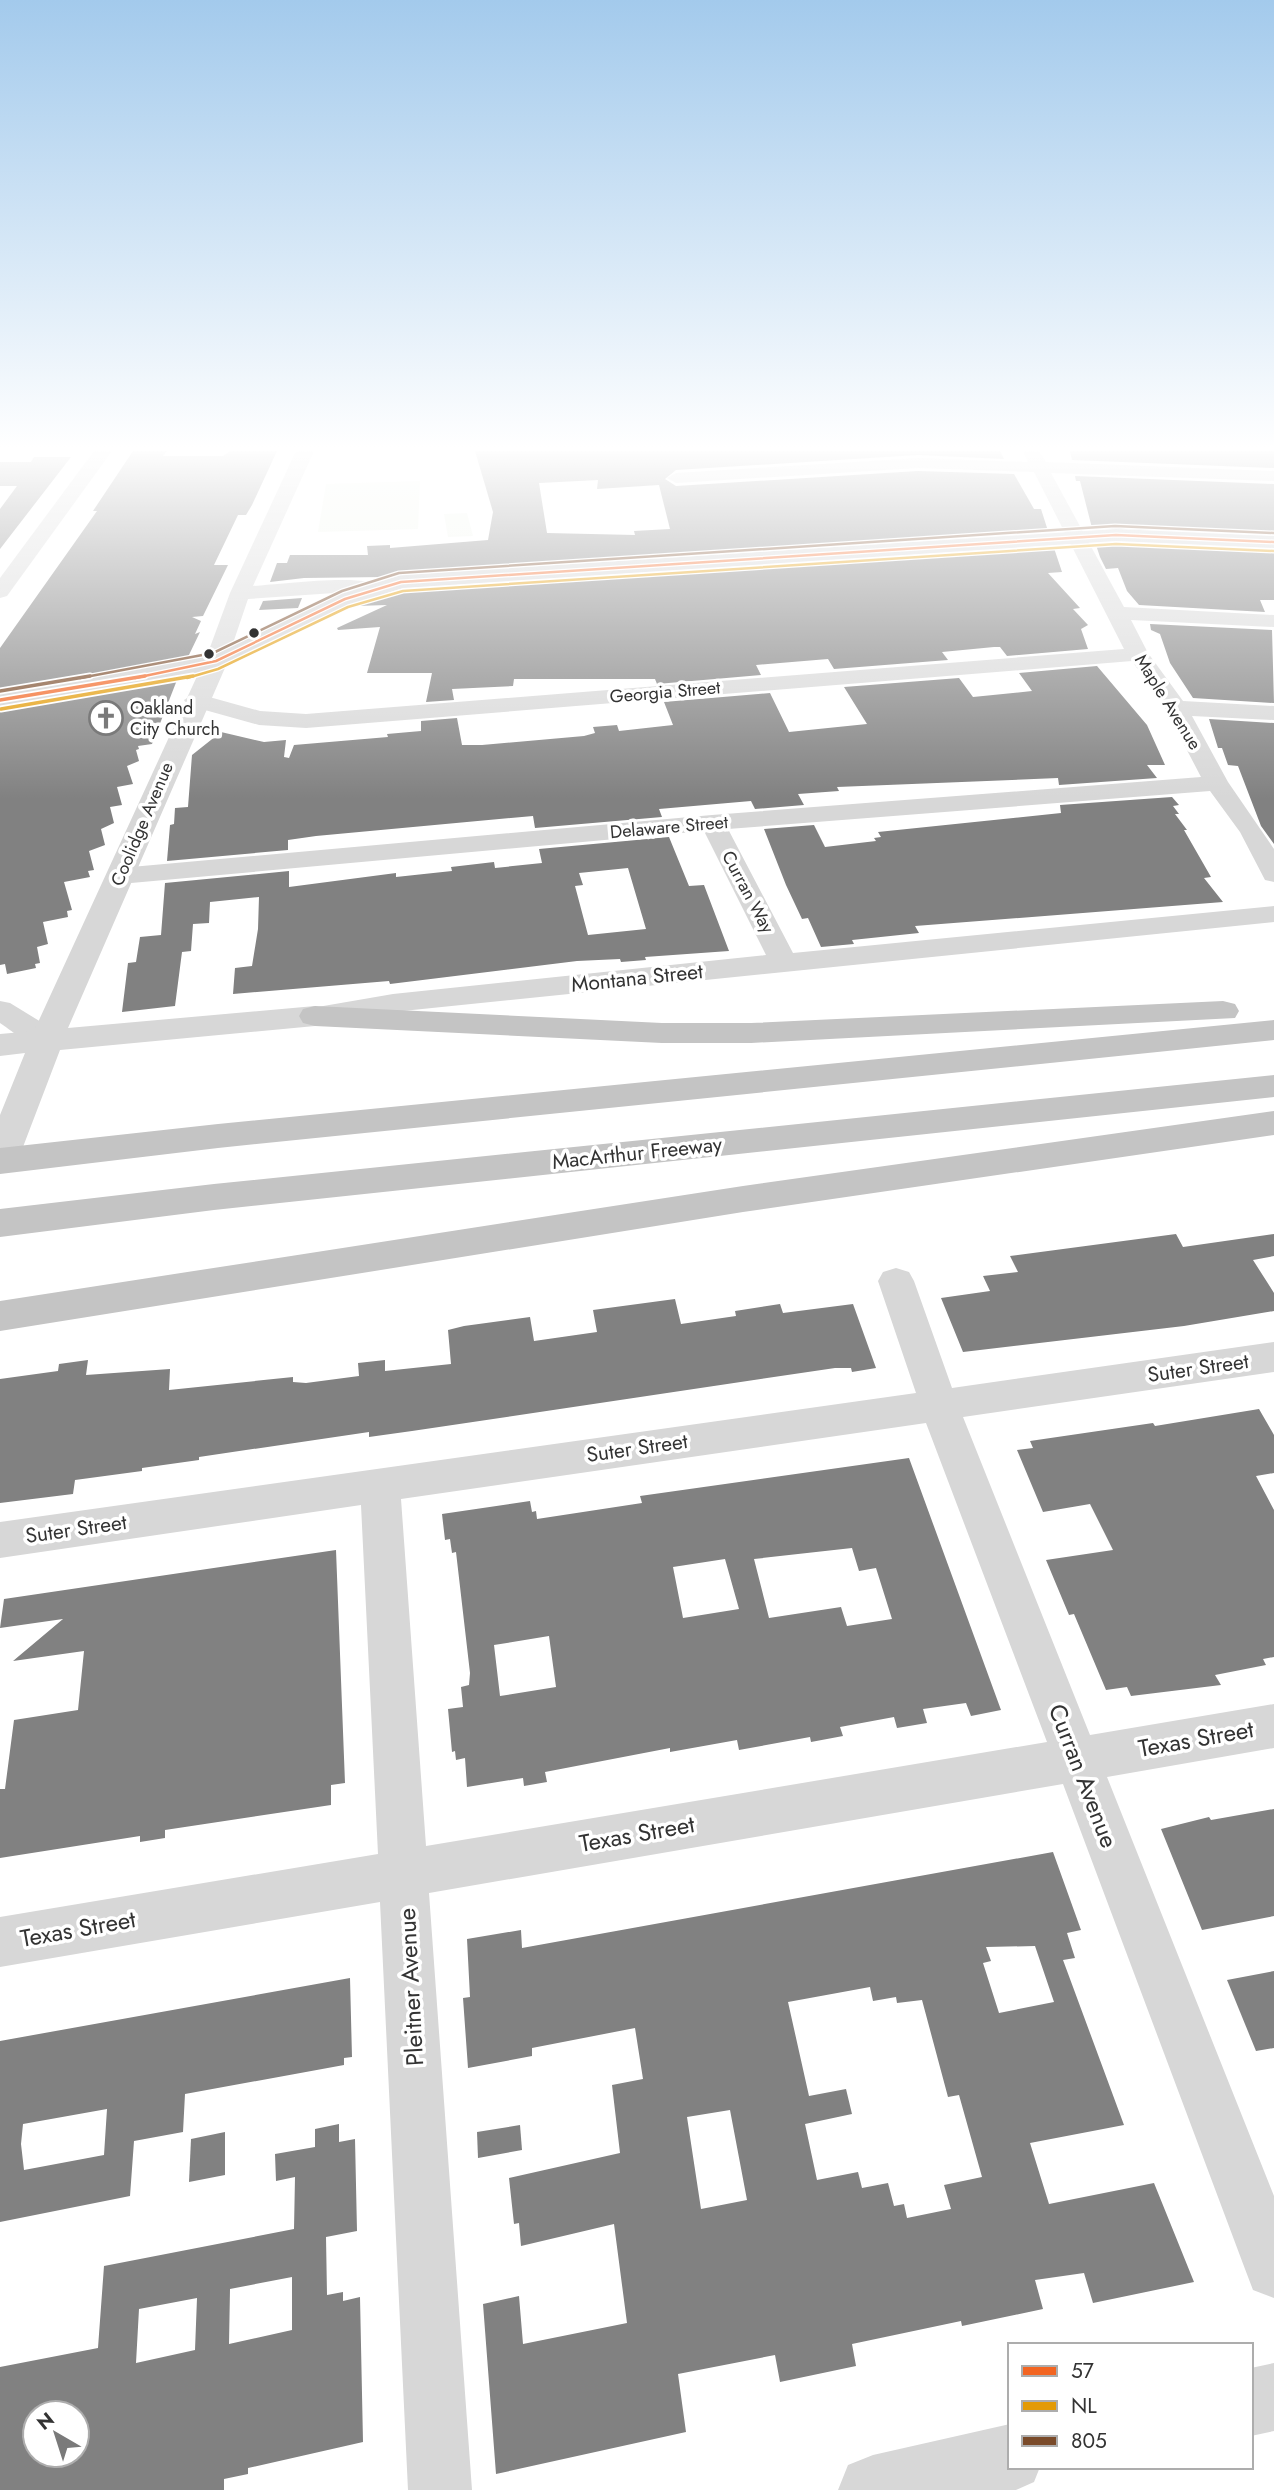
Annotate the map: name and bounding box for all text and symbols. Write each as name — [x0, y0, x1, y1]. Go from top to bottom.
unlabelled marker — [247, 626, 261, 640]
unlabelled marker — [202, 647, 216, 661]
street label: Maple Avenue — [1128, 649, 1208, 755]
street label: Georgia Street — [609, 674, 722, 710]
place label: Oakland City Church — [130, 695, 220, 742]
church icon: Oakland City Church — [87, 699, 125, 737]
street label: Coolidge Avenue — [104, 758, 180, 890]
street label: Delaware Street — [609, 809, 730, 845]
street label: Curran Way — [715, 846, 781, 938]
street label: Montana Street — [570, 956, 704, 1000]
street label: MacArthur Freeway — [551, 1129, 724, 1177]
street label: Suter Street — [1145, 1346, 1251, 1390]
street label: Suter Street — [584, 1426, 690, 1470]
street label: Suter Street — [23, 1507, 129, 1551]
street label: Curran Avenue — [1040, 1699, 1127, 1853]
street label: Texas Street — [1135, 1711, 1257, 1766]
street label: Texas Street — [576, 1806, 698, 1861]
street label: Texas Street — [17, 1901, 139, 1956]
street label: Pleitner Avenue — [389, 1907, 432, 2067]
legend — [1008, 2343, 1253, 2469]
text: 57 — [1071, 2356, 1094, 2386]
text: NL — [1071, 2391, 1097, 2421]
north arrow — [21, 2399, 91, 2469]
text: N — [31, 2406, 60, 2436]
text: 805 — [1071, 2426, 1107, 2456]

